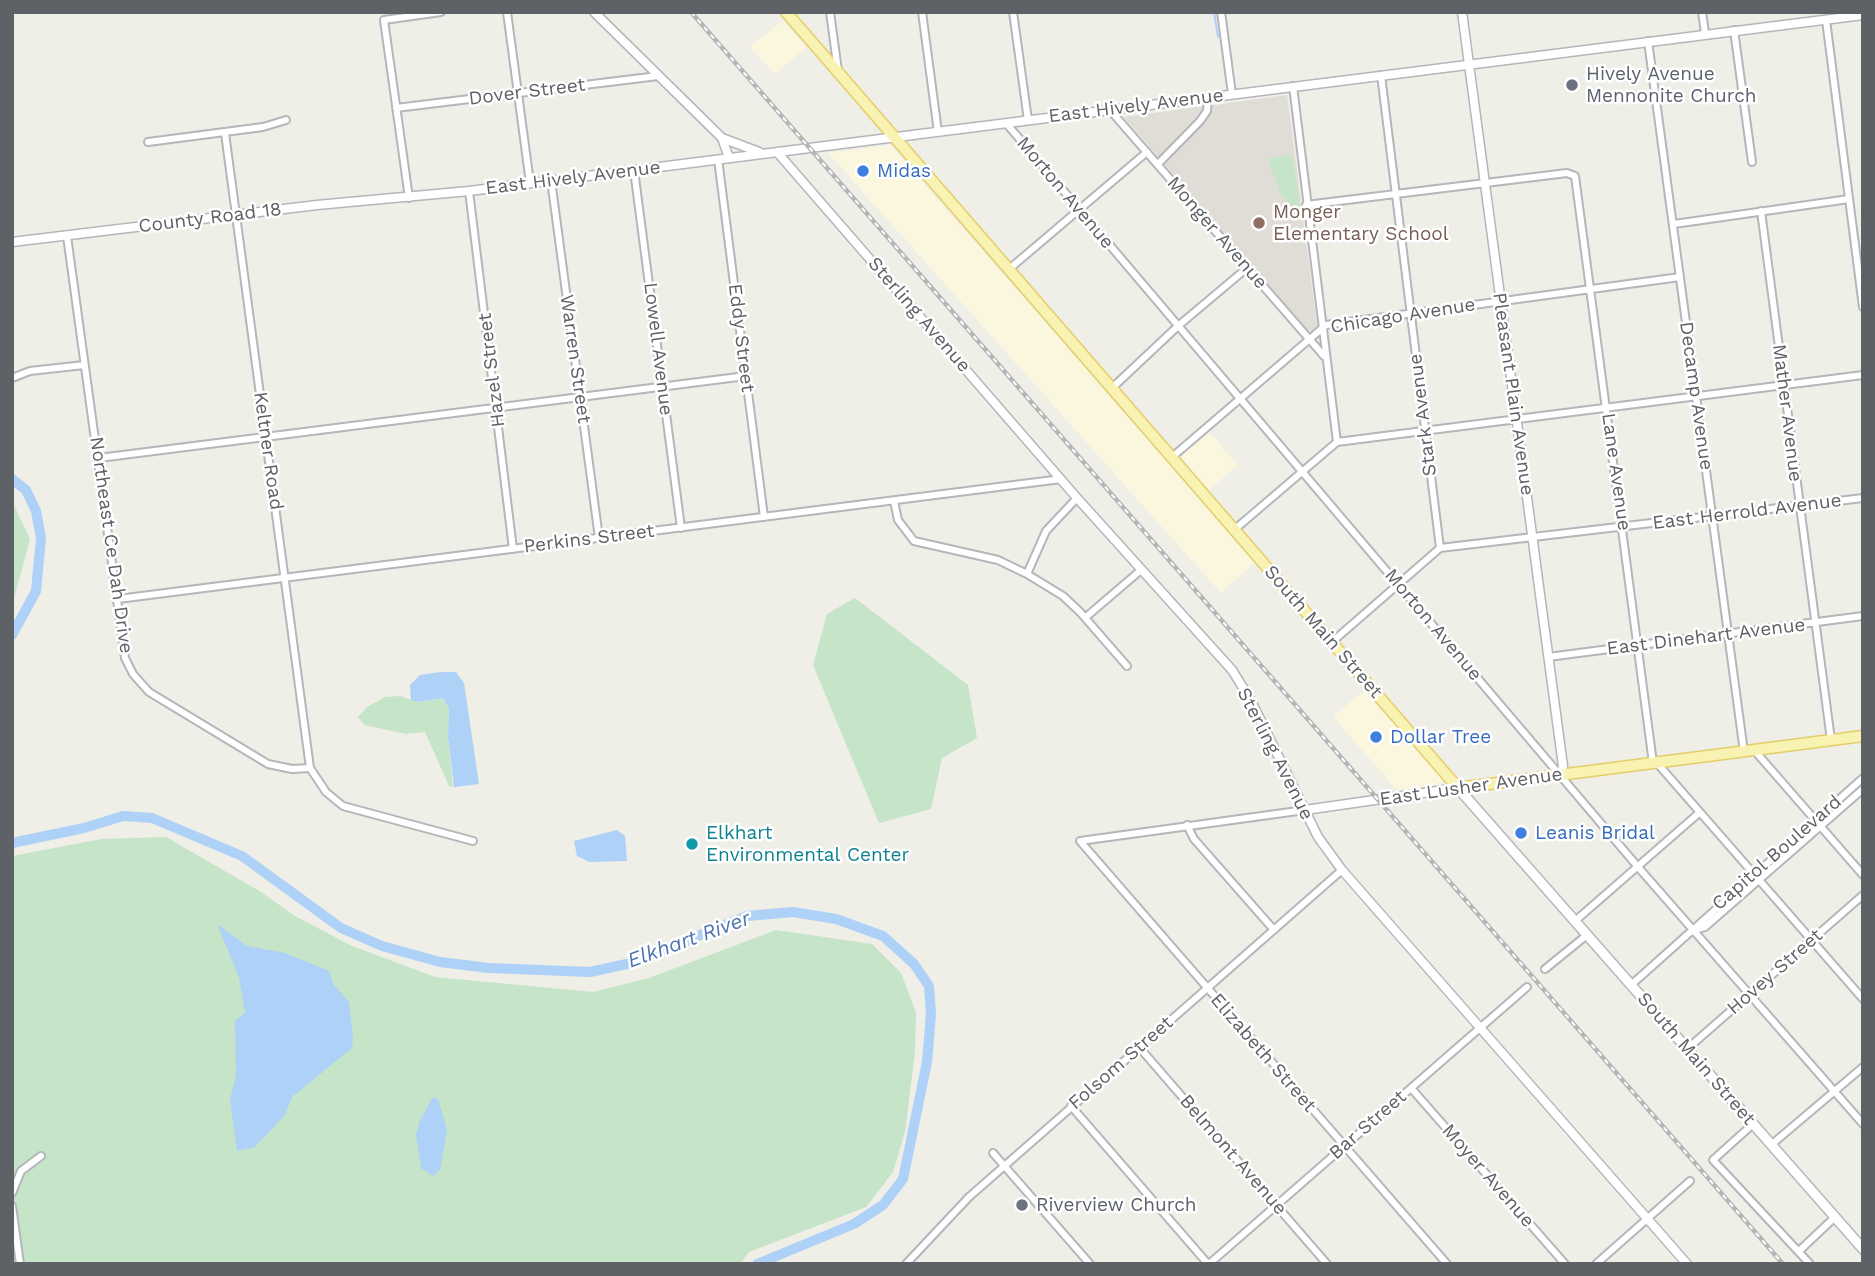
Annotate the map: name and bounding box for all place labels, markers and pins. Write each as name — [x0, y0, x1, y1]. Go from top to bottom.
place label: Hively Avenue Mennonite Church — [1586, 63, 1757, 107]
marker: Hively Avenue Mennonite Church — [1564, 77, 1580, 93]
place label: Midas — [877, 160, 931, 182]
marker: Midas — [855, 163, 871, 179]
place label: Monger Elementary School — [1273, 201, 1449, 245]
marker: Monger Elementary School — [1251, 215, 1267, 231]
place label: Dollar Tree — [1390, 726, 1491, 748]
marker: Dollar Tree — [1368, 729, 1384, 745]
place label: Elkhart Environmental Center — [706, 822, 909, 866]
place label: Leanis Bridal — [1535, 822, 1655, 844]
marker: Leanis Bridal — [1513, 825, 1529, 841]
marker: Elkhart Environmental Center — [684, 836, 700, 852]
place label: Riverview Church — [1036, 1194, 1197, 1216]
marker: Riverview Church — [1014, 1197, 1030, 1213]

